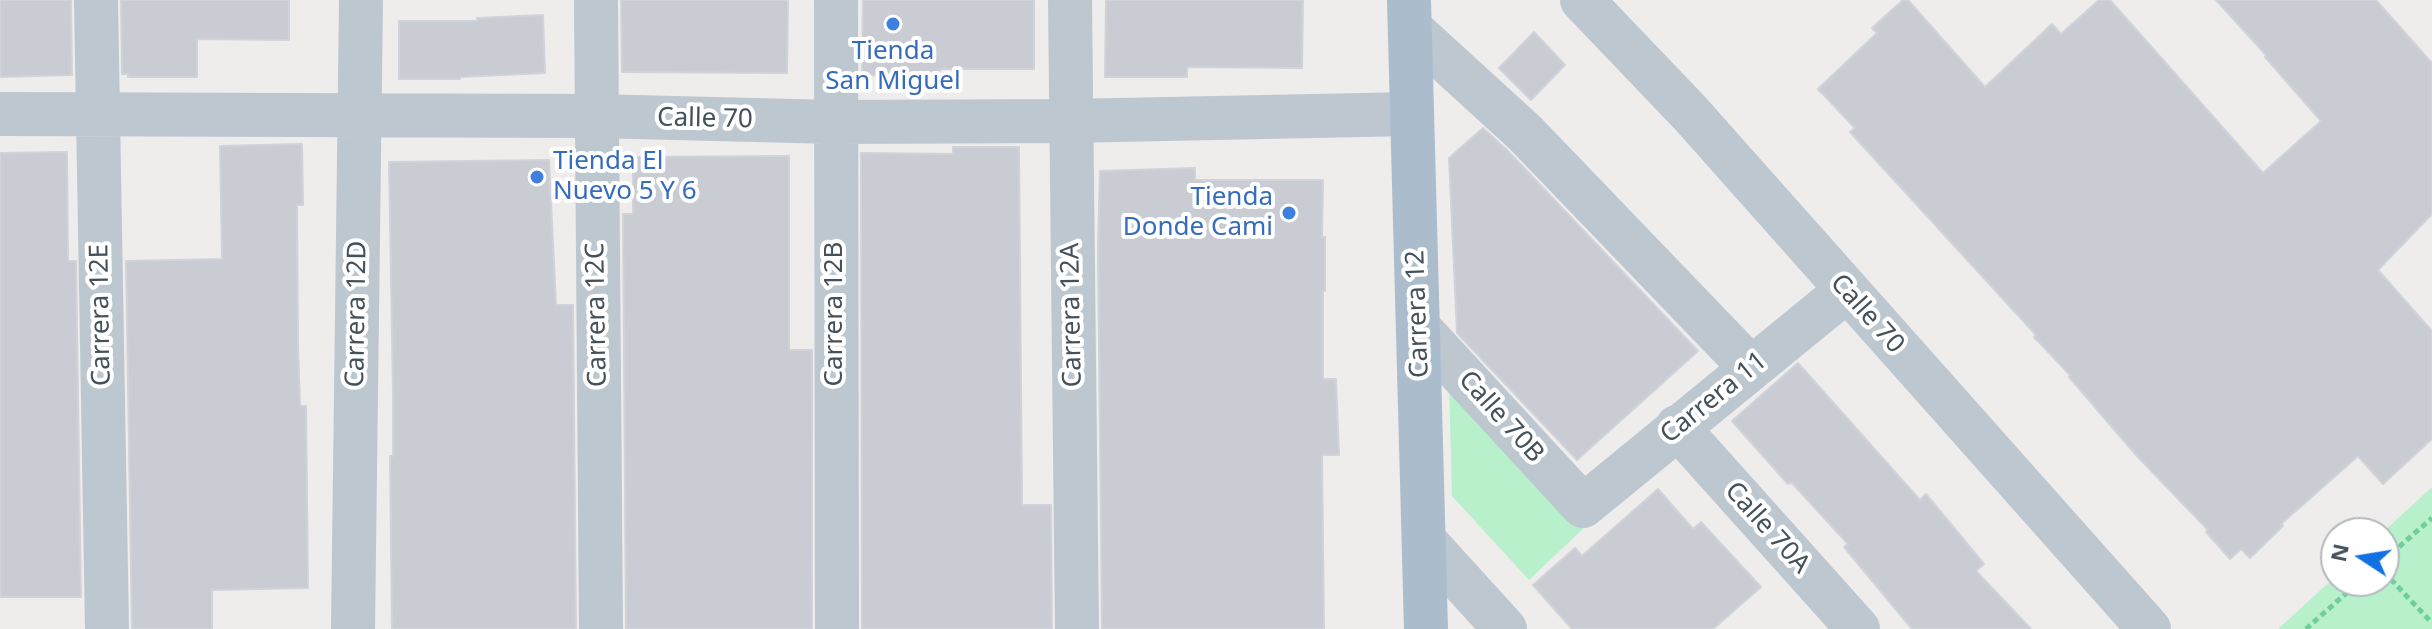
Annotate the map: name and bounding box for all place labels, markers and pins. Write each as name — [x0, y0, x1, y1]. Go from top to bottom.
marker: Tienda San Miguel — [884, 15, 902, 33]
place label: Tienda San Miguel — [825, 36, 961, 98]
place label: Tienda El Nuevo 5 Y 6 — [553, 146, 697, 208]
marker: Tienda El Nuevo 5 Y 6 — [528, 168, 546, 186]
place label: Tienda Donde Cami — [1123, 182, 1273, 244]
marker: Tienda Donde Cami — [1280, 204, 1298, 222]

